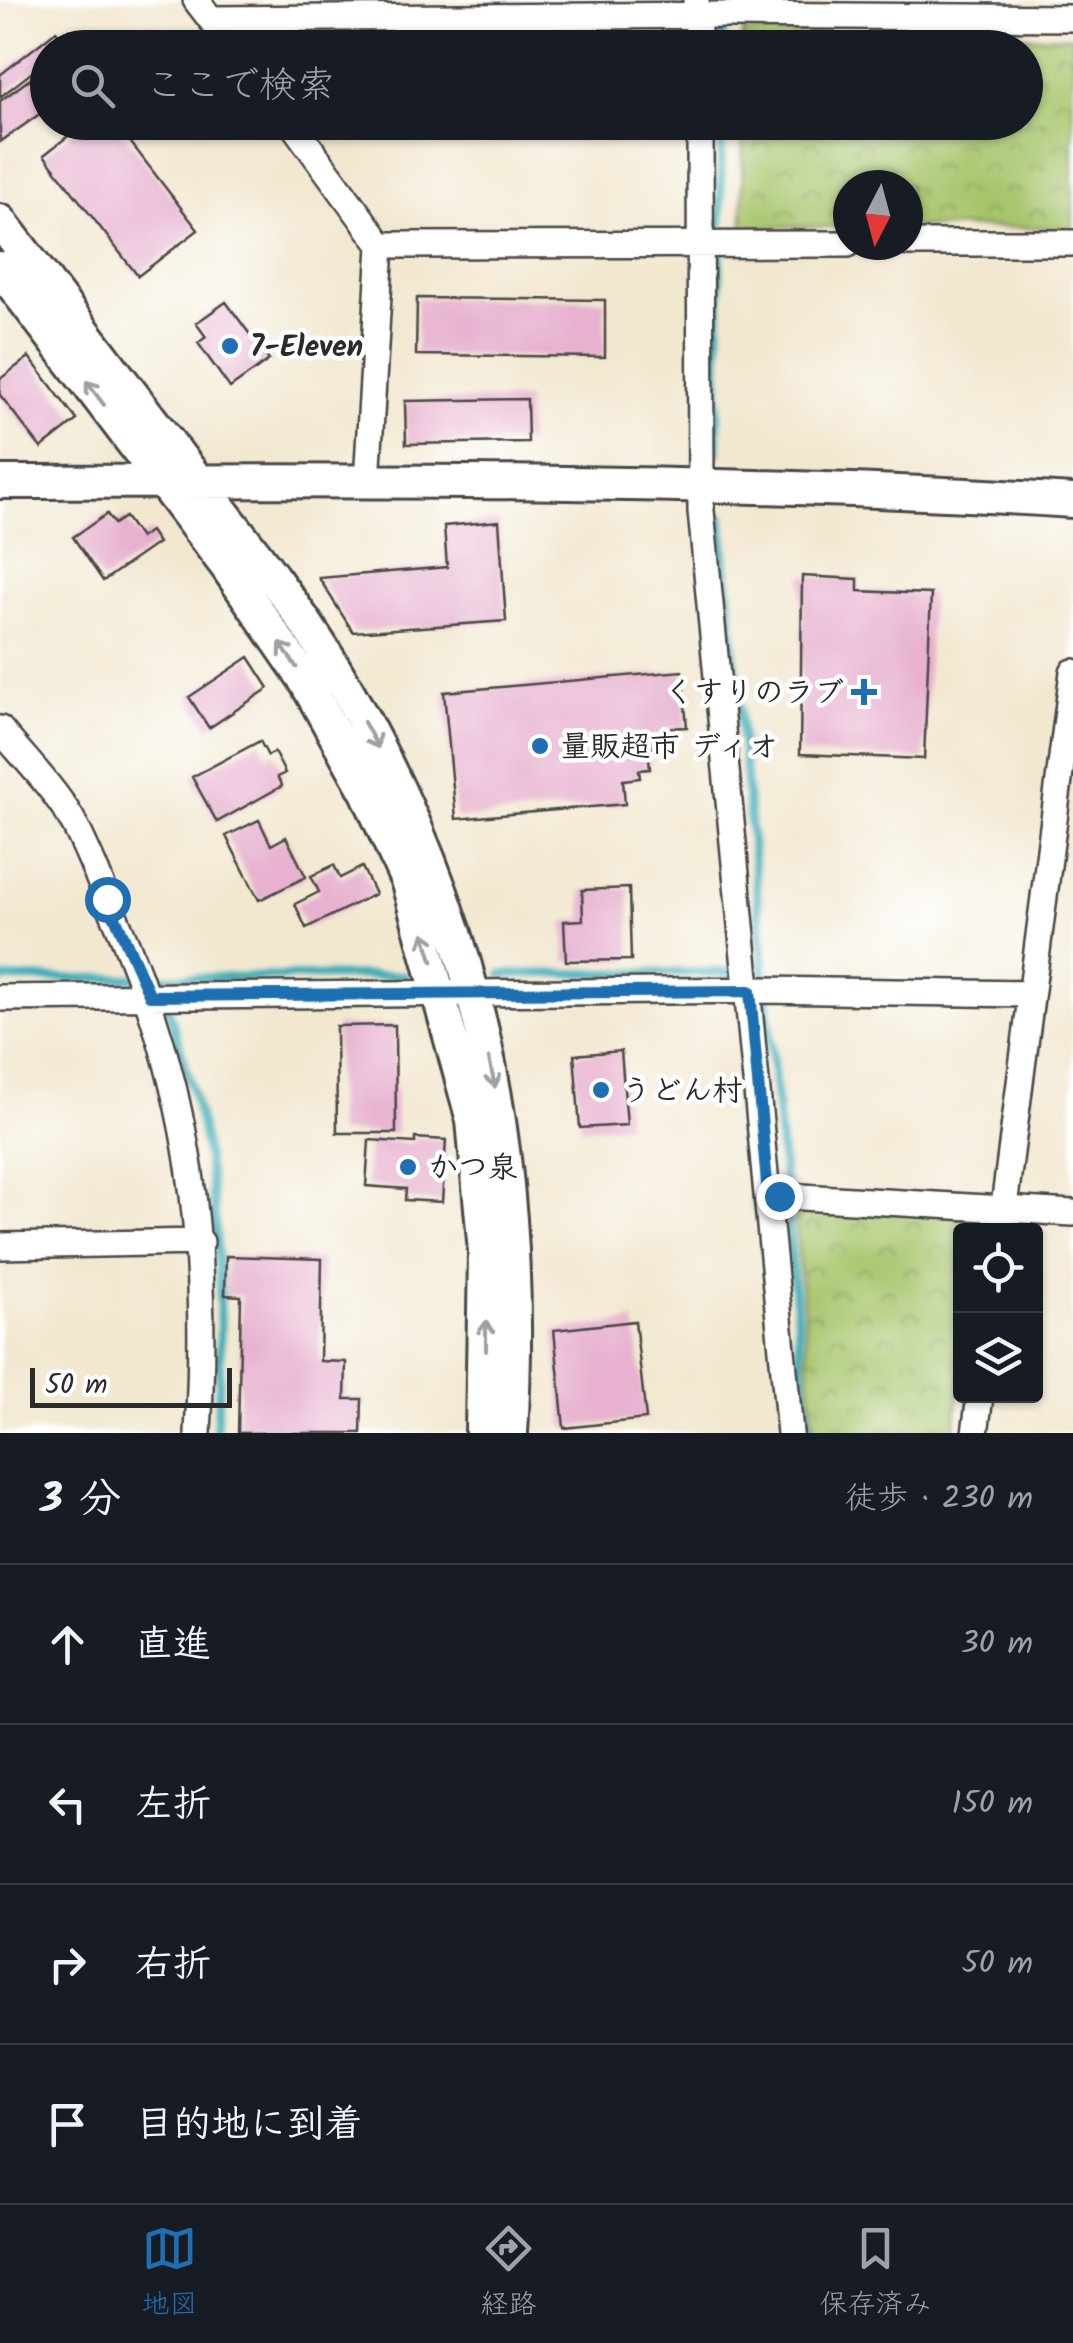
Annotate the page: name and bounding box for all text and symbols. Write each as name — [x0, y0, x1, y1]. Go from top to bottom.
search box — [30, 30, 1043, 140]
text: ここで検索 — [145, 57, 335, 117]
icon: search — [65, 58, 120, 113]
north arrow — [833, 170, 923, 260]
place label: 7-Eleven — [250, 324, 363, 372]
marker: 7-Eleven — [219, 335, 241, 357]
one-way arrow — [85, 380, 106, 408]
one-way arrow — [278, 642, 299, 669]
place label: くすりのラブ — [664, 670, 844, 718]
marker: くすりのラブ — [853, 681, 875, 703]
one-way arrow — [361, 721, 381, 749]
place label: 量販超市 ディオ — [560, 724, 778, 772]
marker: 量販超市 ディオ — [529, 735, 551, 757]
route start — [85, 877, 131, 923]
one-way arrow — [417, 932, 435, 963]
one-way arrow — [484, 1056, 503, 1088]
place label: うどん村 — [621, 1068, 742, 1116]
marker: うどん村 — [590, 1079, 612, 1101]
place label: かつ泉 — [428, 1145, 518, 1193]
marker: かつ泉 — [397, 1156, 419, 1178]
route end — [757, 1174, 803, 1220]
map controls — [953, 1223, 1043, 1403]
button: locate — [953, 1223, 1043, 1313]
button: layers — [953, 1313, 1043, 1403]
one-way arrow — [476, 1320, 496, 1352]
scale bar — [30, 1363, 232, 1408]
text: 50 m — [45, 1363, 108, 1408]
text: 3 分 — [40, 1467, 121, 1534]
text: 徒歩 · 230 m — [845, 1474, 1033, 1525]
text: 直進 — [135, 1616, 211, 1676]
icon: ahead — [40, 1617, 95, 1672]
text: 30 m — [960, 1619, 1033, 1670]
text: 左折 — [135, 1776, 211, 1836]
icon: left — [40, 1777, 95, 1832]
text: 150 m — [951, 1779, 1033, 1830]
text: 右折 — [135, 1936, 211, 1996]
icon: right — [40, 1937, 95, 1992]
text: 50 m — [962, 1939, 1033, 1990]
text: 目的地に到着 — [135, 2096, 363, 2156]
icon: arrive — [40, 2097, 95, 2152]
tab: 地図 — [141, 2221, 198, 2328]
tab: 経路 — [480, 2221, 537, 2328]
tab: 保存済み — [819, 2221, 932, 2328]

